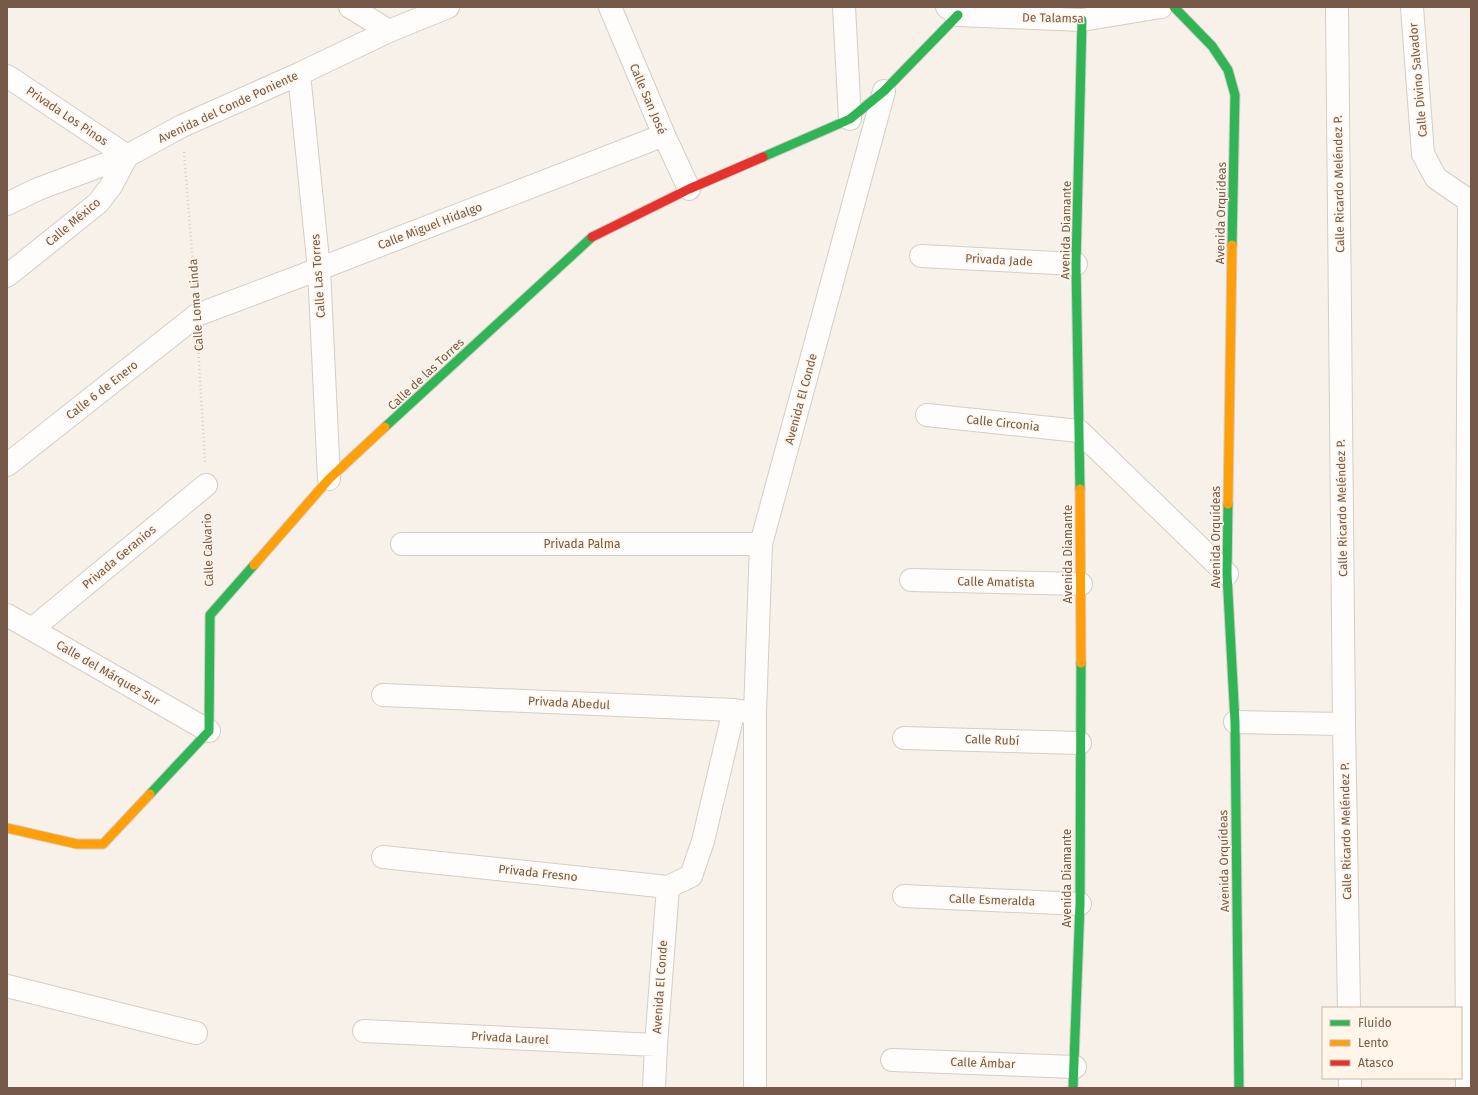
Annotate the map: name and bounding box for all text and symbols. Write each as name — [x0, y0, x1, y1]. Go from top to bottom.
street label: De Talamsa — [1022, 10, 1084, 26]
street label: Calle Divino Salvador — [1406, 22, 1430, 138]
street label: Calle San José — [627, 61, 669, 137]
street label: Avenida del Conde Poniente — [156, 68, 300, 146]
street label: Privada Los Pinos — [24, 84, 111, 149]
street label: Calle Ricardo Meléndez P. — [1331, 115, 1347, 253]
street label: Avenida Orquídeas — [1213, 161, 1229, 264]
street label: Avenida Diamante — [1058, 181, 1074, 279]
street label: Calle México — [43, 195, 103, 249]
street label: Calle Miguel Hidalgo — [376, 200, 484, 252]
street label: Calle Las Torres — [308, 233, 328, 319]
street label: Privada Jade — [965, 251, 1033, 269]
street label: Calle Loma Linda — [186, 258, 206, 352]
street label: Calle de las Torres — [385, 335, 467, 413]
street label: Avenida El Conde — [782, 352, 820, 446]
street label: Calle 6 de Enero — [63, 358, 141, 422]
street label: Calle Circonia — [966, 412, 1040, 434]
street label: Calle Ricardo Meléndez P. — [1334, 439, 1350, 577]
street label: Avenida Orquídeas — [1209, 485, 1223, 588]
street label: Avenida Diamante — [1061, 505, 1075, 603]
street label: Calle Calvario — [200, 513, 216, 587]
street label: Privada Geranios — [79, 522, 159, 592]
street label: Privada Palma — [544, 537, 620, 551]
street label: Calle Amatista — [957, 574, 1035, 590]
street label: Calle del Márquez Sur — [54, 638, 163, 709]
street label: Privada Abedul — [528, 694, 611, 712]
street label: Calle Rubí — [965, 732, 1020, 748]
street label: Calle Ricardo Meléndez P. — [1338, 762, 1354, 900]
street label: Avenida Orquídeas — [1216, 809, 1232, 912]
street label: Avenida Diamante — [1060, 829, 1074, 927]
street label: Privada Fresno — [498, 862, 578, 884]
street label: Calle Esmeralda — [949, 891, 1035, 909]
street label: Avenida El Conde — [650, 940, 670, 1034]
legend — [1322, 1007, 1462, 1079]
text: Fluido — [1358, 1016, 1392, 1030]
street label: Privada Laurel — [471, 1029, 550, 1047]
text: Lento — [1358, 1036, 1388, 1050]
street label: Calle Ámbar — [950, 1054, 1016, 1071]
text: Atasco — [1358, 1056, 1394, 1070]

